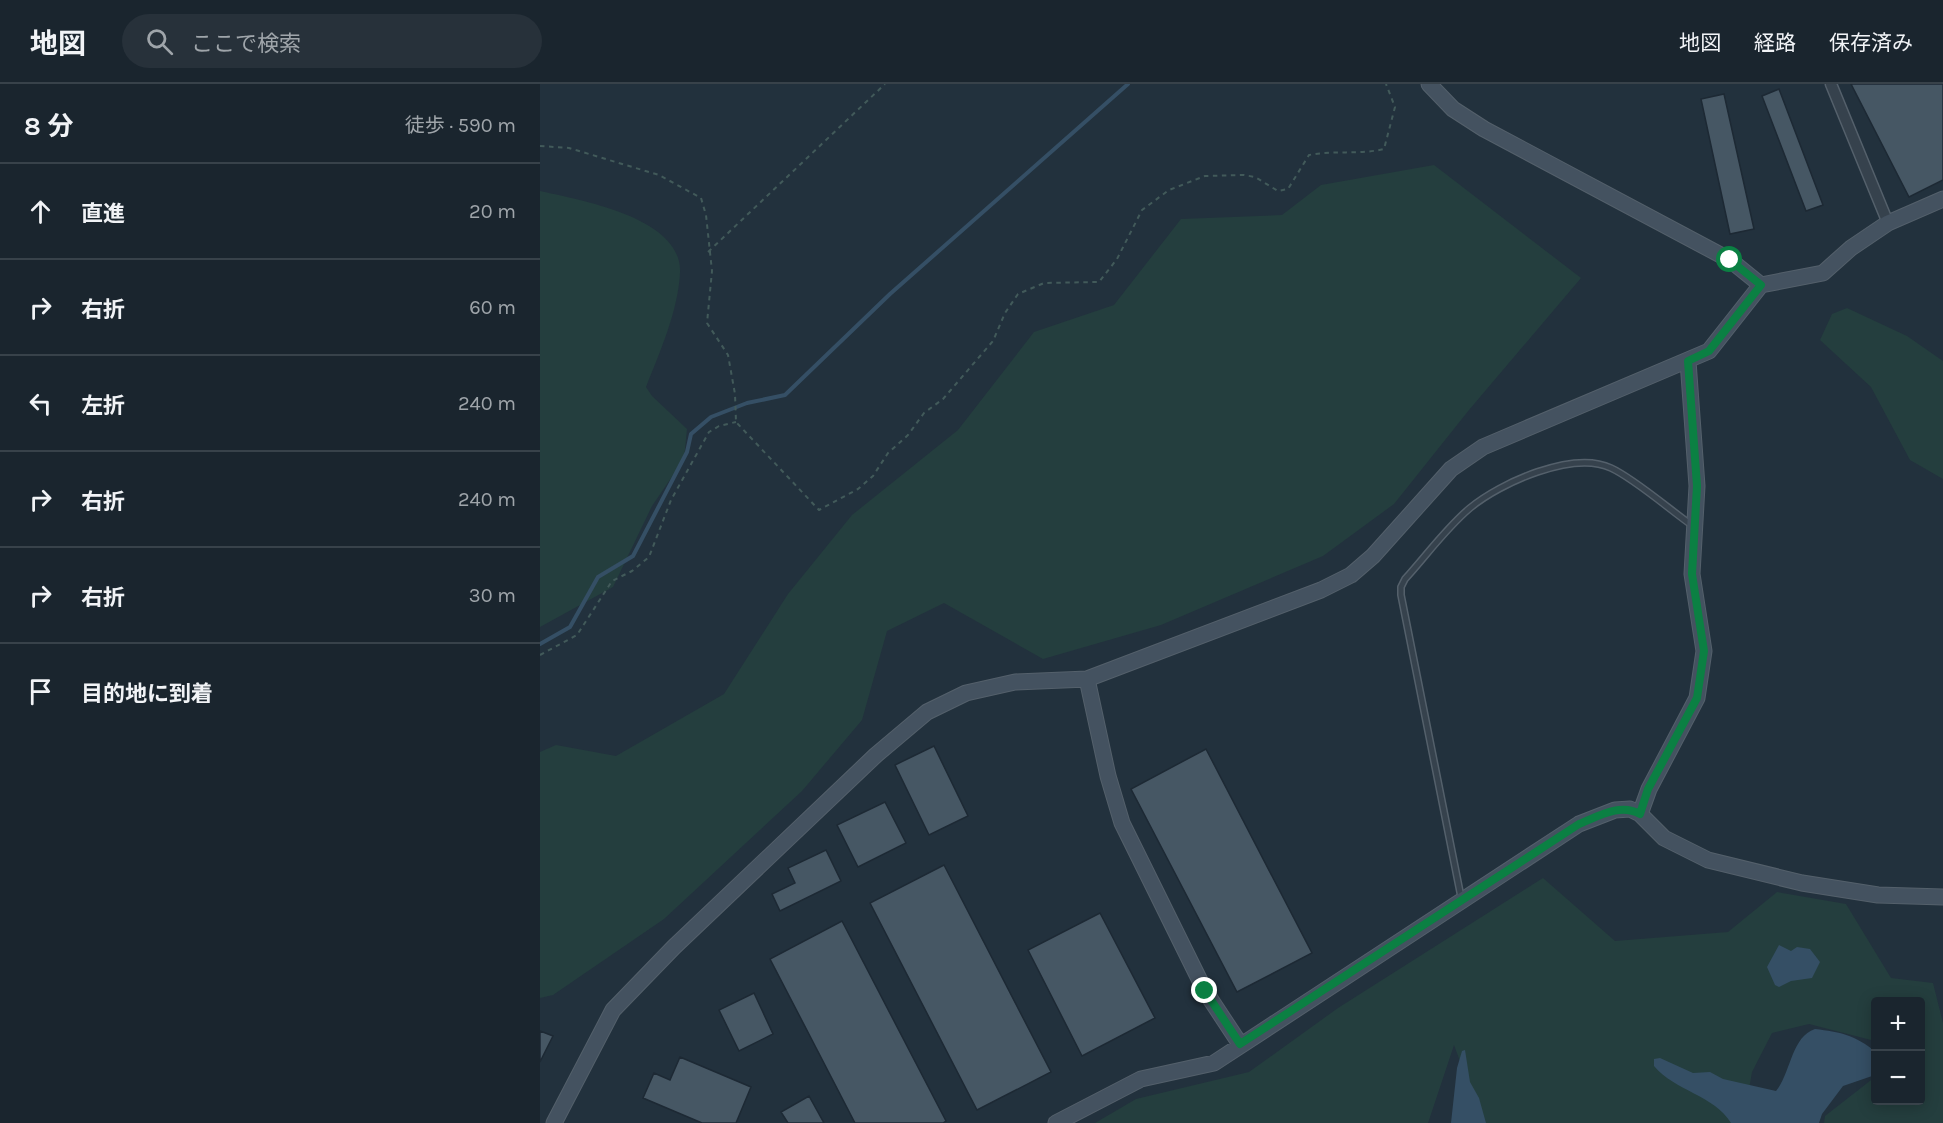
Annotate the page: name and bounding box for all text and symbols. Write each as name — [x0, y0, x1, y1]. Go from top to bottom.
search box — [122, 14, 542, 68]
icon: search — [143, 25, 176, 58]
text: 地図 — [30, 27, 86, 60]
text: ここで検索 — [191, 31, 301, 57]
text: 地図 — [1679, 31, 1721, 55]
text: 経路 — [1754, 31, 1796, 55]
text: 保存済み — [1829, 31, 1913, 55]
text: 8 分 — [24, 111, 73, 142]
text: 徒歩 · 590 m — [405, 114, 516, 137]
icon: ahead — [24, 195, 57, 228]
text: 20 m — [469, 200, 516, 223]
text: 直進 — [81, 201, 125, 227]
route start — [1716, 246, 1742, 272]
icon: right — [24, 291, 57, 324]
text: 60 m — [469, 296, 516, 319]
text: 右折 — [81, 297, 125, 323]
icon: left — [24, 387, 57, 420]
text: 240 m — [458, 392, 516, 415]
text: 左折 — [81, 393, 125, 419]
icon: right — [24, 483, 57, 516]
text: 240 m — [458, 488, 516, 511]
text: 右折 — [81, 489, 125, 515]
icon: right — [24, 579, 57, 612]
text: 30 m — [469, 584, 516, 607]
text: 右折 — [81, 585, 125, 611]
icon: arrive — [24, 675, 57, 708]
text: 目的地に到着 — [81, 681, 213, 707]
route end — [1191, 977, 1217, 1003]
map controls — [1871, 997, 1925, 1105]
button: + — [1871, 997, 1925, 1051]
button: − — [1871, 1051, 1925, 1105]

